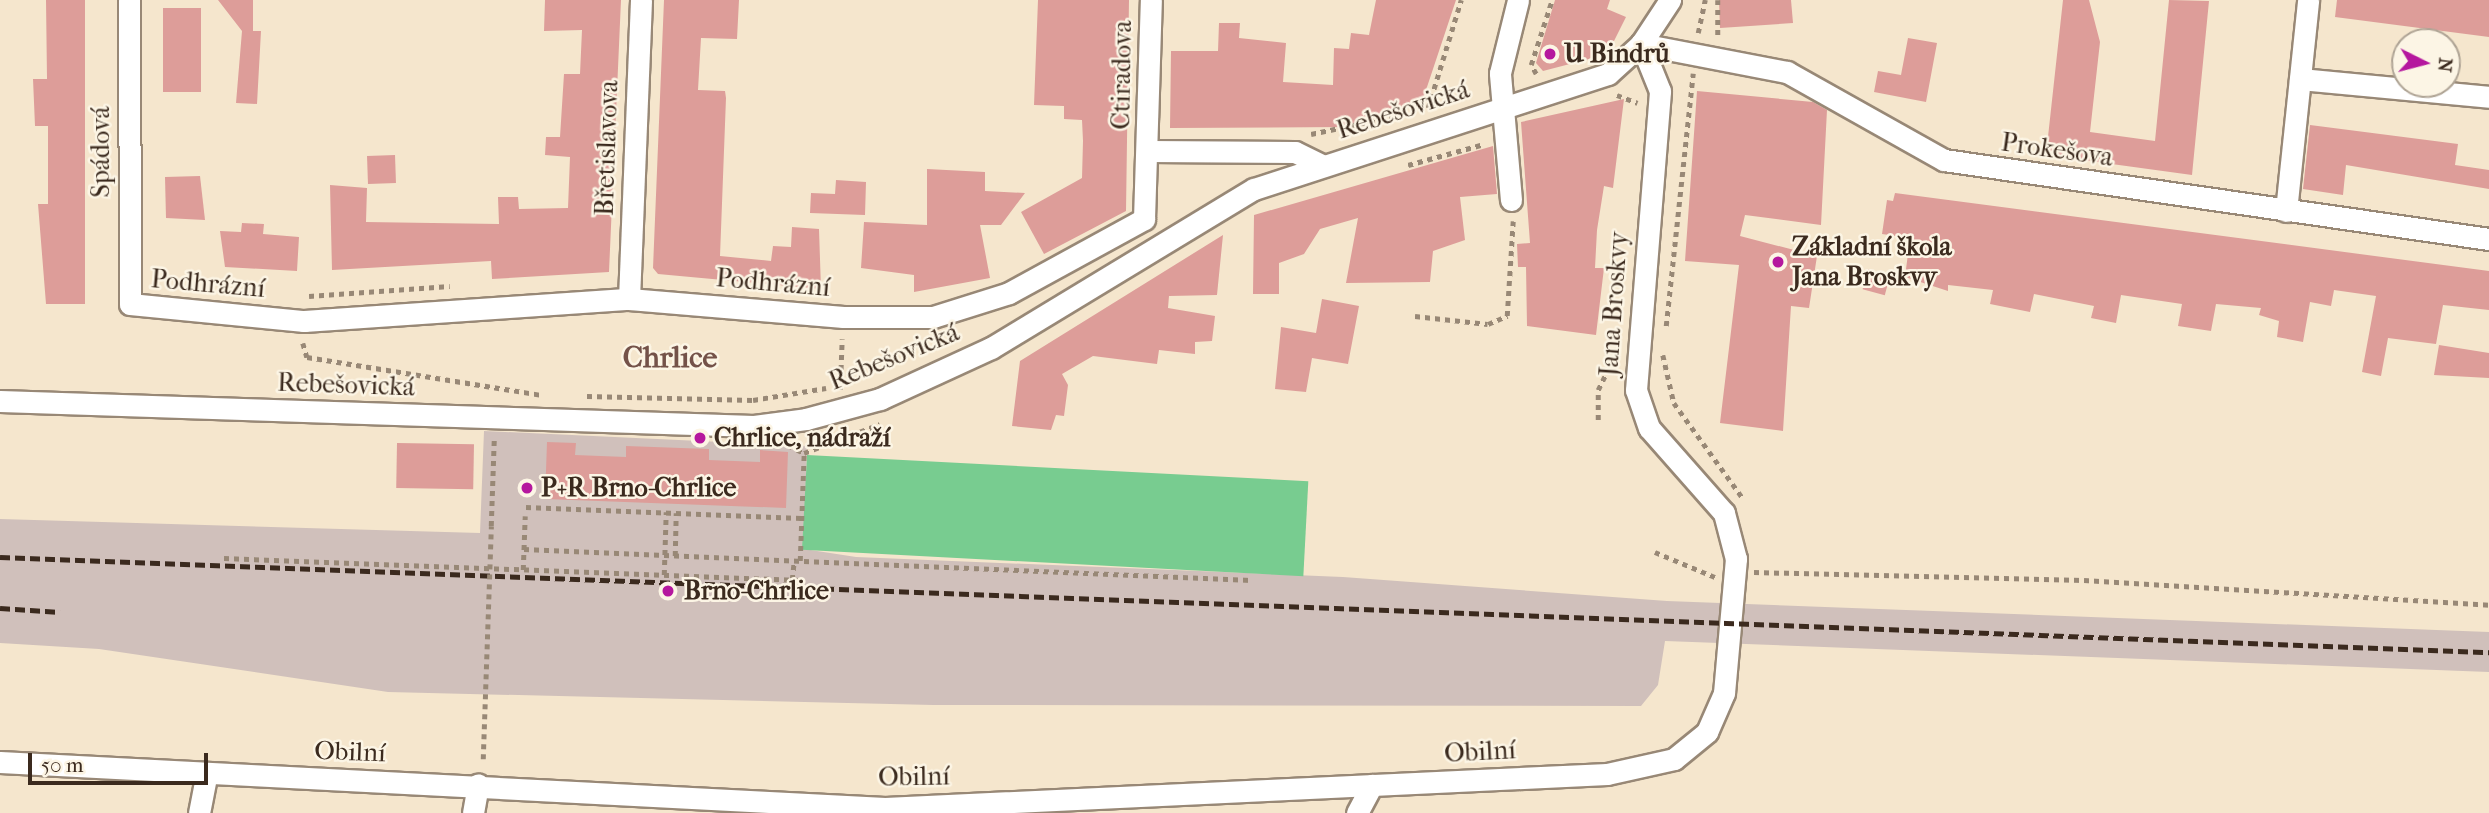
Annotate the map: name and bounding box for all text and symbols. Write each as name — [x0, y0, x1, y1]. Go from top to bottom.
street label: Ctiradova — [1105, 20, 1139, 130]
north arrow — [2391, 28, 2461, 98]
place label: U Bindrů — [1564, 38, 1669, 70]
marker: U Bindrů — [1542, 46, 1558, 62]
text: N — [2433, 57, 2457, 73]
street label: Rebešovická — [1333, 74, 1473, 146]
street label: Břetislavova — [589, 80, 625, 216]
street label: Spádová — [85, 106, 117, 198]
street label: Prokešova — [1999, 127, 2115, 173]
street label: Jana Broskvy — [1593, 231, 1635, 377]
place label: Základní škola Jana Broskvy — [1792, 231, 1951, 292]
marker: Základní škola Jana Broskvy — [1770, 254, 1786, 270]
street label: Podhrázní — [715, 262, 831, 304]
street label: Podhrázní — [150, 263, 266, 305]
street label: Rebešovická — [824, 317, 964, 397]
district label: Chrlice — [623, 340, 717, 376]
street label: Rebešovická — [277, 367, 415, 403]
place label: Chrlice, nádraží — [714, 422, 891, 454]
marker: Chrlice, nádraží — [692, 430, 708, 446]
place label: P+R Brno-Chrlice — [541, 472, 736, 504]
marker: P+R Brno-Chrlice — [519, 480, 535, 496]
place label: Brno-Chrlice — [684, 575, 829, 607]
marker: Brno-Chrlice — [658, 581, 678, 601]
street label: Obilní — [314, 735, 386, 769]
street label: Obilní — [1443, 735, 1517, 769]
scale bar — [32, 740, 212, 784]
text: 50 m — [41, 753, 84, 777]
street label: Obilní — [878, 761, 950, 793]

